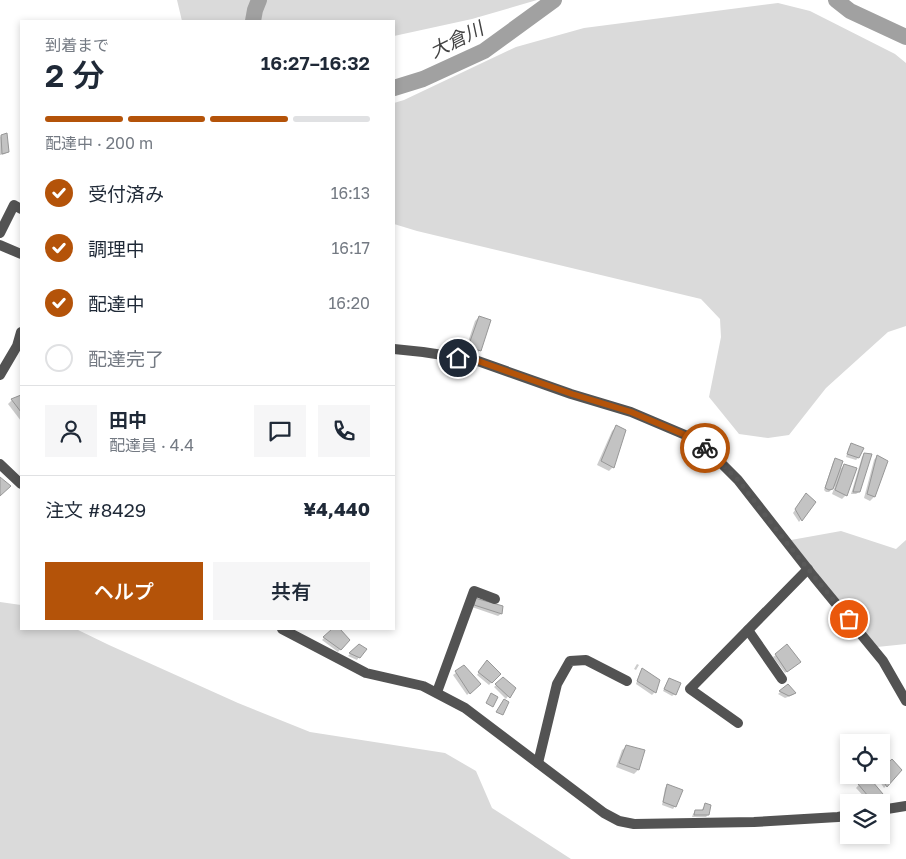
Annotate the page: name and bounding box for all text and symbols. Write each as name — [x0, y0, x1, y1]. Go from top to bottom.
water label: 大倉川 — [425, 15, 488, 62]
text: 到着まで — [45, 35, 109, 55]
text: 16:27–16:32 — [261, 51, 370, 74]
text: 2 分 — [45, 56, 104, 94]
text: 配達中 · 200 m — [45, 133, 153, 153]
icon: check — [45, 179, 73, 207]
text: 受付済み — [88, 182, 164, 205]
text: 16:13 — [331, 183, 370, 203]
icon: check — [45, 234, 73, 262]
text: 調理中 — [88, 237, 145, 260]
text: 16:17 — [332, 238, 370, 258]
icon: check — [45, 289, 73, 317]
text: 配達中 — [88, 292, 145, 315]
text: 16:20 — [329, 293, 370, 313]
pin — [437, 337, 479, 379]
icon: home — [444, 344, 472, 372]
text: 配達完了 — [88, 347, 164, 370]
button: person — [45, 405, 97, 457]
button: chat — [254, 405, 306, 457]
button: phone — [318, 405, 370, 457]
text: 田中 — [109, 408, 147, 431]
courier — [680, 423, 730, 473]
icon: bike — [691, 434, 719, 462]
text: 配達員 · 4.4 — [109, 435, 194, 455]
text: ¥4,440 — [303, 497, 370, 520]
text: 注文 #8429 — [45, 498, 146, 521]
button: ヘルプ — [45, 562, 203, 620]
button: 共有 — [213, 562, 370, 620]
pin — [828, 598, 870, 640]
icon: bag — [835, 605, 863, 633]
map controls — [840, 734, 890, 844]
button: locate — [840, 734, 890, 784]
button: layers — [840, 794, 890, 844]

